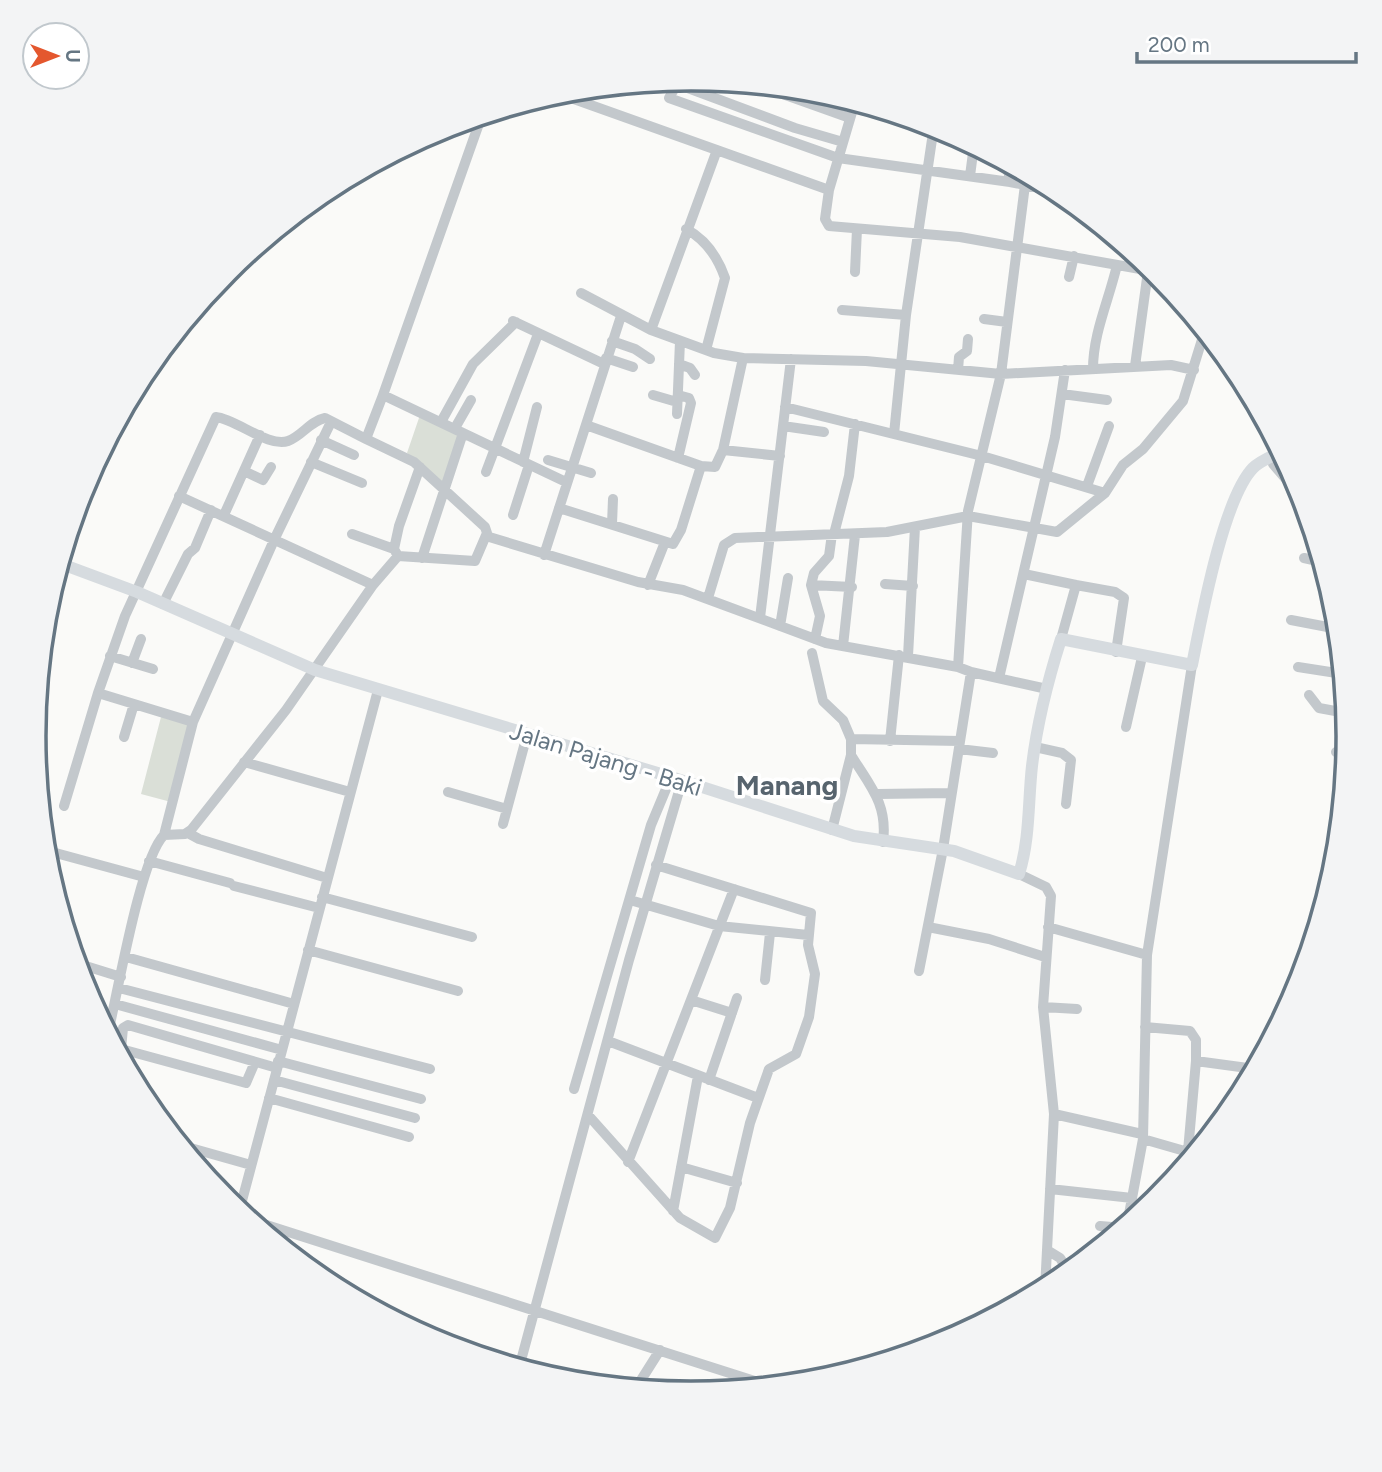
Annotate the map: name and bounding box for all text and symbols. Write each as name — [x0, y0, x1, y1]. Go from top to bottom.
north arrow — [21, 21, 91, 91]
scale bar — [1137, 21, 1356, 65]
text: 200 m — [1148, 32, 1210, 57]
text: U — [61, 49, 84, 63]
street label: Jalan Pajang - Baki — [506, 716, 706, 802]
district label: Manang — [736, 768, 838, 802]

